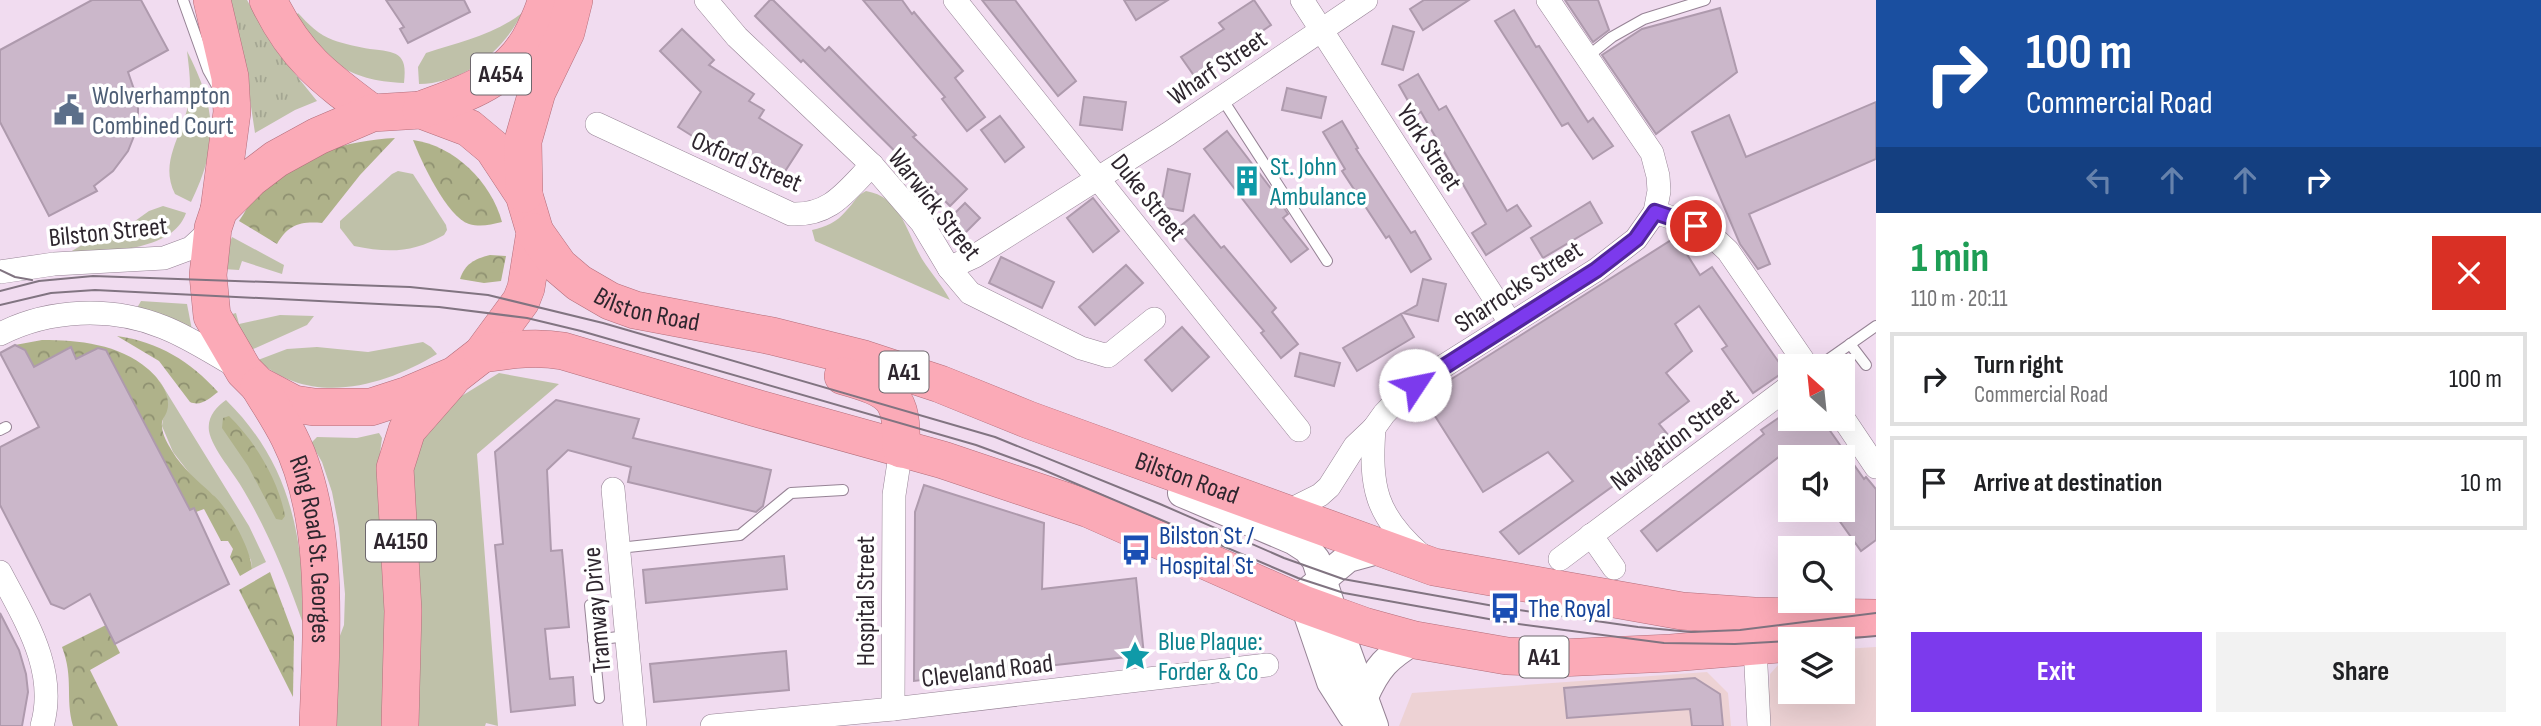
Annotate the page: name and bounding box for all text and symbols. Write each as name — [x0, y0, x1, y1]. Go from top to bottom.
street label: Wharf Street — [1163, 24, 1273, 113]
text: 100 m — [2026, 24, 2132, 83]
icon: right — [1911, 28, 2002, 119]
road number: A454 — [471, 54, 531, 94]
place label: Wolverhampton Combined Court — [92, 81, 234, 142]
text: Commercial Road — [2026, 84, 2213, 123]
public building icon: Wolverhampton Combined Court — [52, 93, 86, 127]
street label: York Street — [1389, 99, 1468, 197]
street label: Oxford Street — [686, 125, 806, 200]
street label: Warwick Street — [881, 143, 987, 267]
street label: Duke Street — [1103, 148, 1192, 248]
place label: St. John Ambulance — [1269, 152, 1367, 213]
icon: left — [2080, 161, 2118, 199]
icon: ahead — [2153, 161, 2191, 199]
icon: ahead — [2226, 161, 2264, 199]
icon: right — [2299, 161, 2337, 199]
building icon: St. John Ambulance — [1230, 164, 1264, 198]
pin — [1666, 196, 1726, 256]
icon: arrive — [1677, 207, 1715, 245]
street label: Bilston Street — [47, 211, 169, 254]
text: 1 min — [1911, 233, 1989, 284]
street label: Sharrocks Street — [1449, 235, 1588, 340]
button: close — [2432, 236, 2506, 310]
street label: Bilston Road — [588, 281, 702, 339]
text: 110 m · 20:11 — [1911, 285, 2008, 313]
position arrow — [1378, 348, 1452, 422]
text: Turn right — [1974, 350, 2063, 381]
road number: A41 — [880, 352, 928, 393]
north arrow — [1778, 354, 1855, 430]
map controls — [1778, 354, 1855, 704]
icon: right — [1915, 360, 1953, 398]
text: 100 m — [2449, 364, 2502, 395]
text: Commercial Road — [1974, 381, 2108, 409]
street label: Navigation Street — [1605, 382, 1745, 498]
button: sound — [1778, 445, 1855, 522]
street label: Bilston Road — [1131, 446, 1243, 512]
street label: Ring Road St. Georges — [282, 451, 335, 643]
icon: arrive — [1915, 464, 1953, 502]
text: Arrive at destination — [1974, 468, 2162, 499]
text: 10 m — [2460, 468, 2502, 499]
road number: A4150 — [366, 520, 436, 562]
place label: Bilston St / Hospital St — [1159, 521, 1255, 582]
bus stop icon: Bilston St / Hospital St — [1119, 533, 1153, 567]
street label: Hospital Street — [851, 536, 882, 666]
button: search — [1778, 536, 1855, 613]
street label: Tramway Drive — [577, 546, 618, 674]
bus stop icon: The Royal — [1488, 591, 1522, 625]
place label: The Royal — [1528, 594, 1611, 625]
place label: Blue Plaque: Forder & Co — [1158, 627, 1263, 688]
button: layers — [1778, 627, 1855, 704]
button: Exit — [1911, 632, 2202, 712]
button: Share — [2216, 632, 2506, 712]
road number: A41 — [1520, 636, 1568, 678]
place icon: Blue Plaque: Forder & Co — [1118, 639, 1152, 673]
street label: Cleveland Road — [920, 648, 1055, 695]

